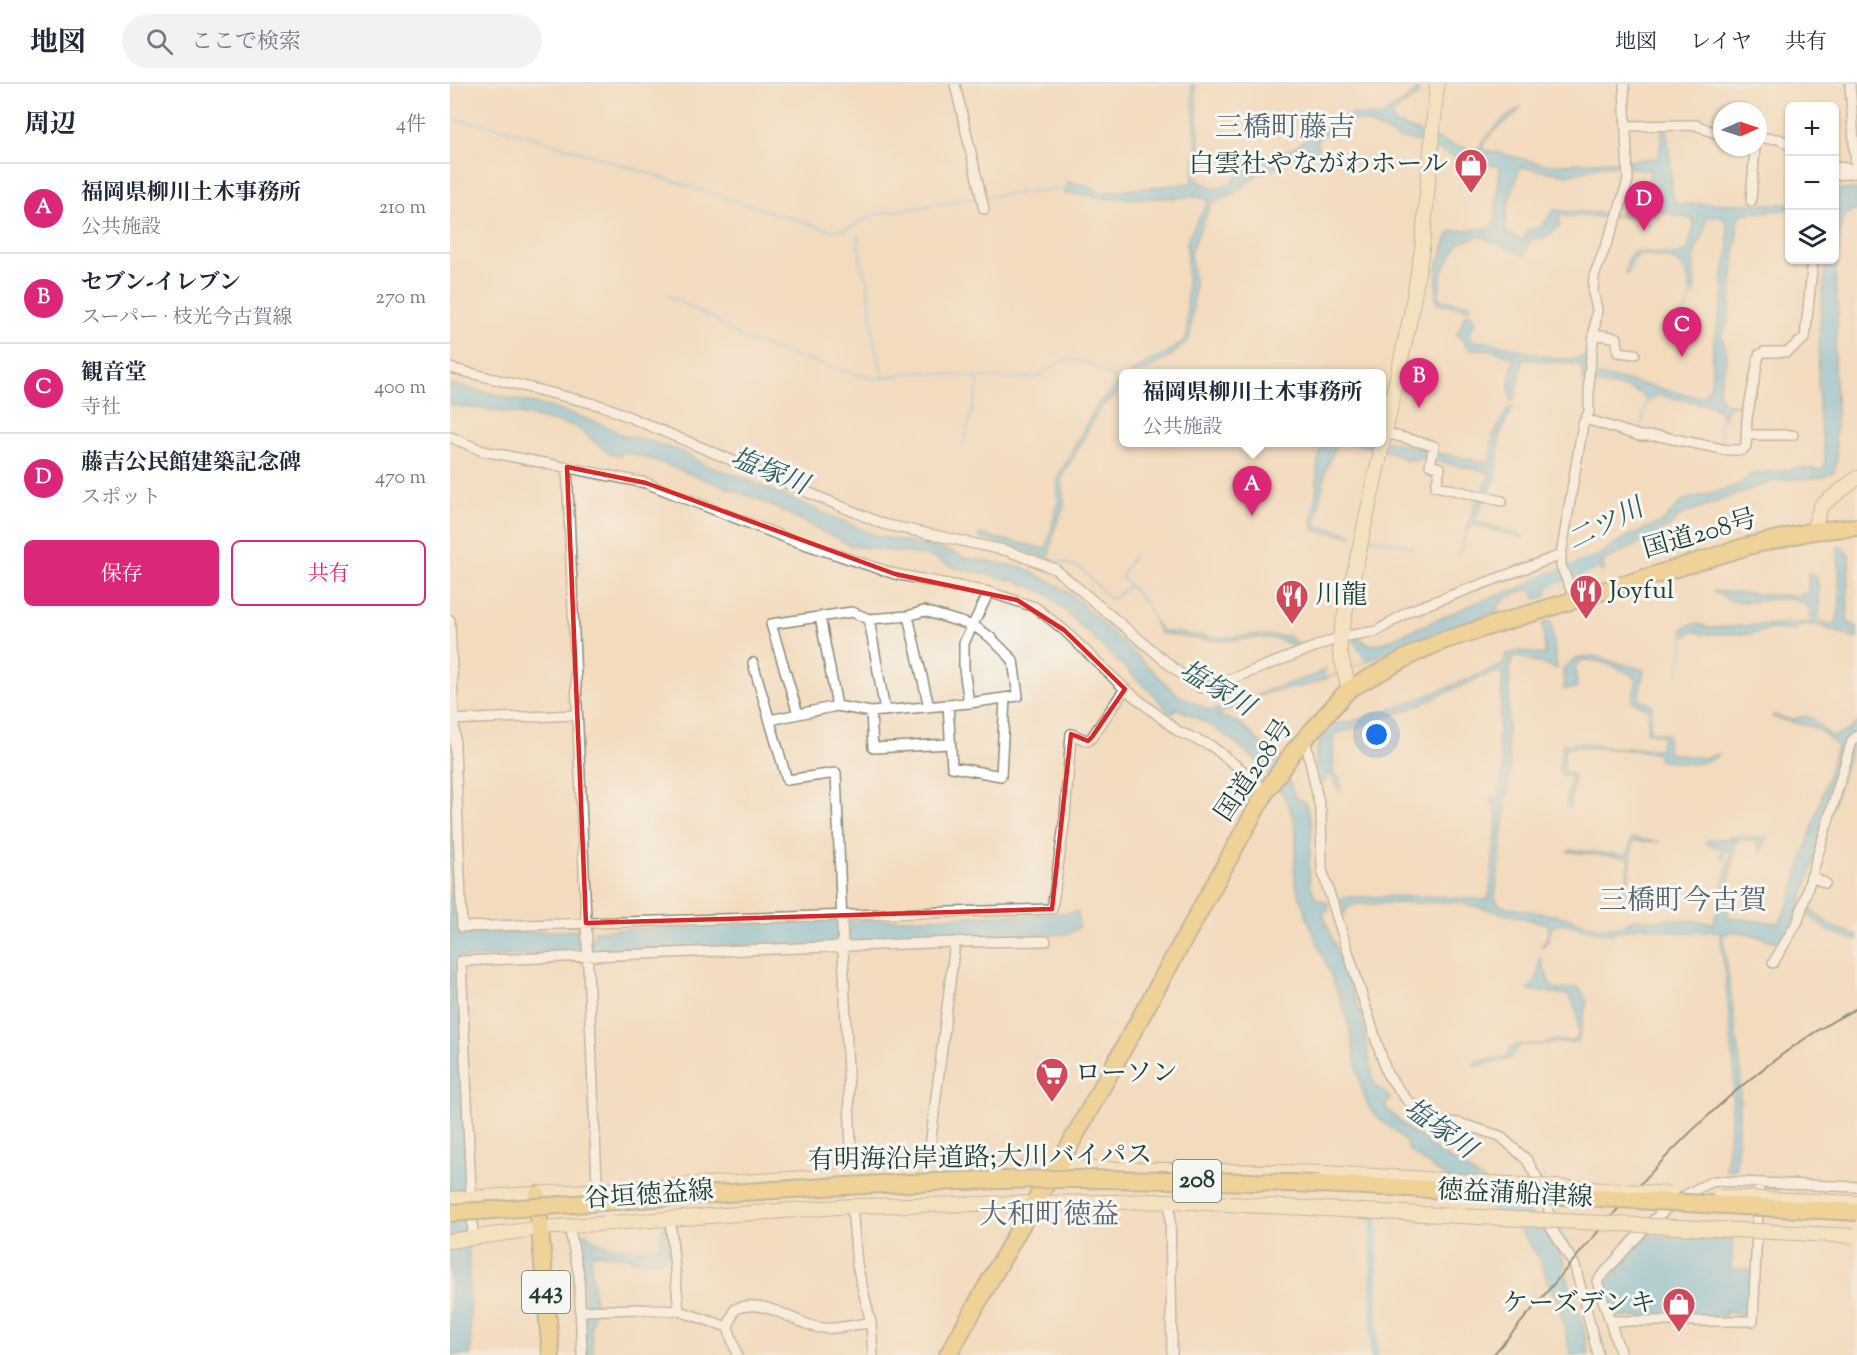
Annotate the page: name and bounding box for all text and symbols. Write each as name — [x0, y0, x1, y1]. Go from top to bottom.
search box — [122, 14, 542, 68]
text: 地図 — [30, 24, 86, 64]
icon: search — [143, 25, 176, 58]
text: ここで検索 — [191, 27, 301, 59]
text: 地図 — [1615, 28, 1657, 58]
text: レイヤ — [1690, 28, 1752, 58]
text: 共有 — [1785, 28, 1827, 58]
north arrow — [1713, 102, 1767, 156]
map controls — [1785, 102, 1839, 264]
button: + — [1785, 102, 1839, 156]
text: 周辺 — [24, 107, 76, 144]
district label: 三橋町藤吉 — [1215, 109, 1355, 149]
text: 4件 — [396, 111, 426, 140]
place label: 白雲社やながわホール — [1189, 147, 1448, 184]
shop icon: 白雲社やながわホール — [1453, 147, 1489, 194]
button: − — [1785, 156, 1839, 210]
text: 福岡県柳川土木事務所 — [81, 178, 301, 210]
pin: D — [1624, 182, 1664, 231]
text: A — [35, 194, 52, 223]
text: 210 m — [379, 194, 426, 223]
button: layers — [1785, 210, 1839, 264]
text: 公共施設 — [81, 214, 161, 243]
text: セブン-イレブン — [81, 268, 241, 300]
text: B — [37, 284, 50, 313]
text: 270 m — [376, 284, 426, 313]
text: スーパー · 枝光今古賀線 — [81, 304, 293, 333]
pin: C — [1662, 308, 1702, 357]
text: 観音堂 — [81, 358, 147, 390]
pin: B — [1400, 358, 1438, 408]
popup — [1119, 369, 1386, 447]
text: C — [35, 374, 52, 403]
text: 400 m — [374, 374, 426, 403]
text: 福岡県柳川土木事務所 — [1142, 378, 1363, 410]
text: 寺社 — [81, 394, 121, 423]
text: 公共施設 — [1142, 414, 1222, 443]
water label: 塩塚川 — [724, 440, 817, 507]
text: 藤吉公民館建築記念碑 — [81, 448, 301, 480]
text: D — [36, 464, 51, 493]
text: 470 m — [375, 464, 426, 493]
pin: A — [1232, 466, 1272, 516]
text: スポット — [81, 484, 161, 513]
water label: 二ツ川 — [1561, 489, 1654, 562]
street label: 国道208号 — [1639, 501, 1761, 569]
button: 保存 — [24, 540, 219, 606]
button: 共有 — [231, 540, 426, 606]
restaurant icon: Joyful — [1568, 573, 1604, 620]
place label: Joyful — [1607, 573, 1674, 610]
restaurant icon: 川龍 — [1274, 578, 1310, 625]
place label: 川龍 — [1315, 578, 1367, 615]
water label: 塩塚川 — [1171, 652, 1263, 729]
street label: 国道208号 — [1207, 712, 1303, 830]
your location — [1362, 720, 1391, 749]
district label: 三橋町今古賀 — [1599, 882, 1767, 922]
supermarket icon: ローソン — [1034, 1056, 1070, 1103]
place label: ローソン — [1075, 1056, 1178, 1093]
water label: 塩塚川 — [1395, 1090, 1486, 1171]
street label: 有明海沿岸道路;大川バイパス — [808, 1137, 1152, 1181]
road number: 208 — [1173, 1160, 1221, 1202]
street label: 徳益蒲船津線 — [1436, 1172, 1594, 1218]
street label: 谷垣徳益線 — [583, 1173, 715, 1219]
district label: 大和町徳益 — [979, 1196, 1119, 1236]
road number: 443 — [522, 1271, 570, 1313]
place label: ケーズデンキ — [1502, 1286, 1656, 1323]
shop icon: ケーズデンキ — [1661, 1286, 1697, 1333]

